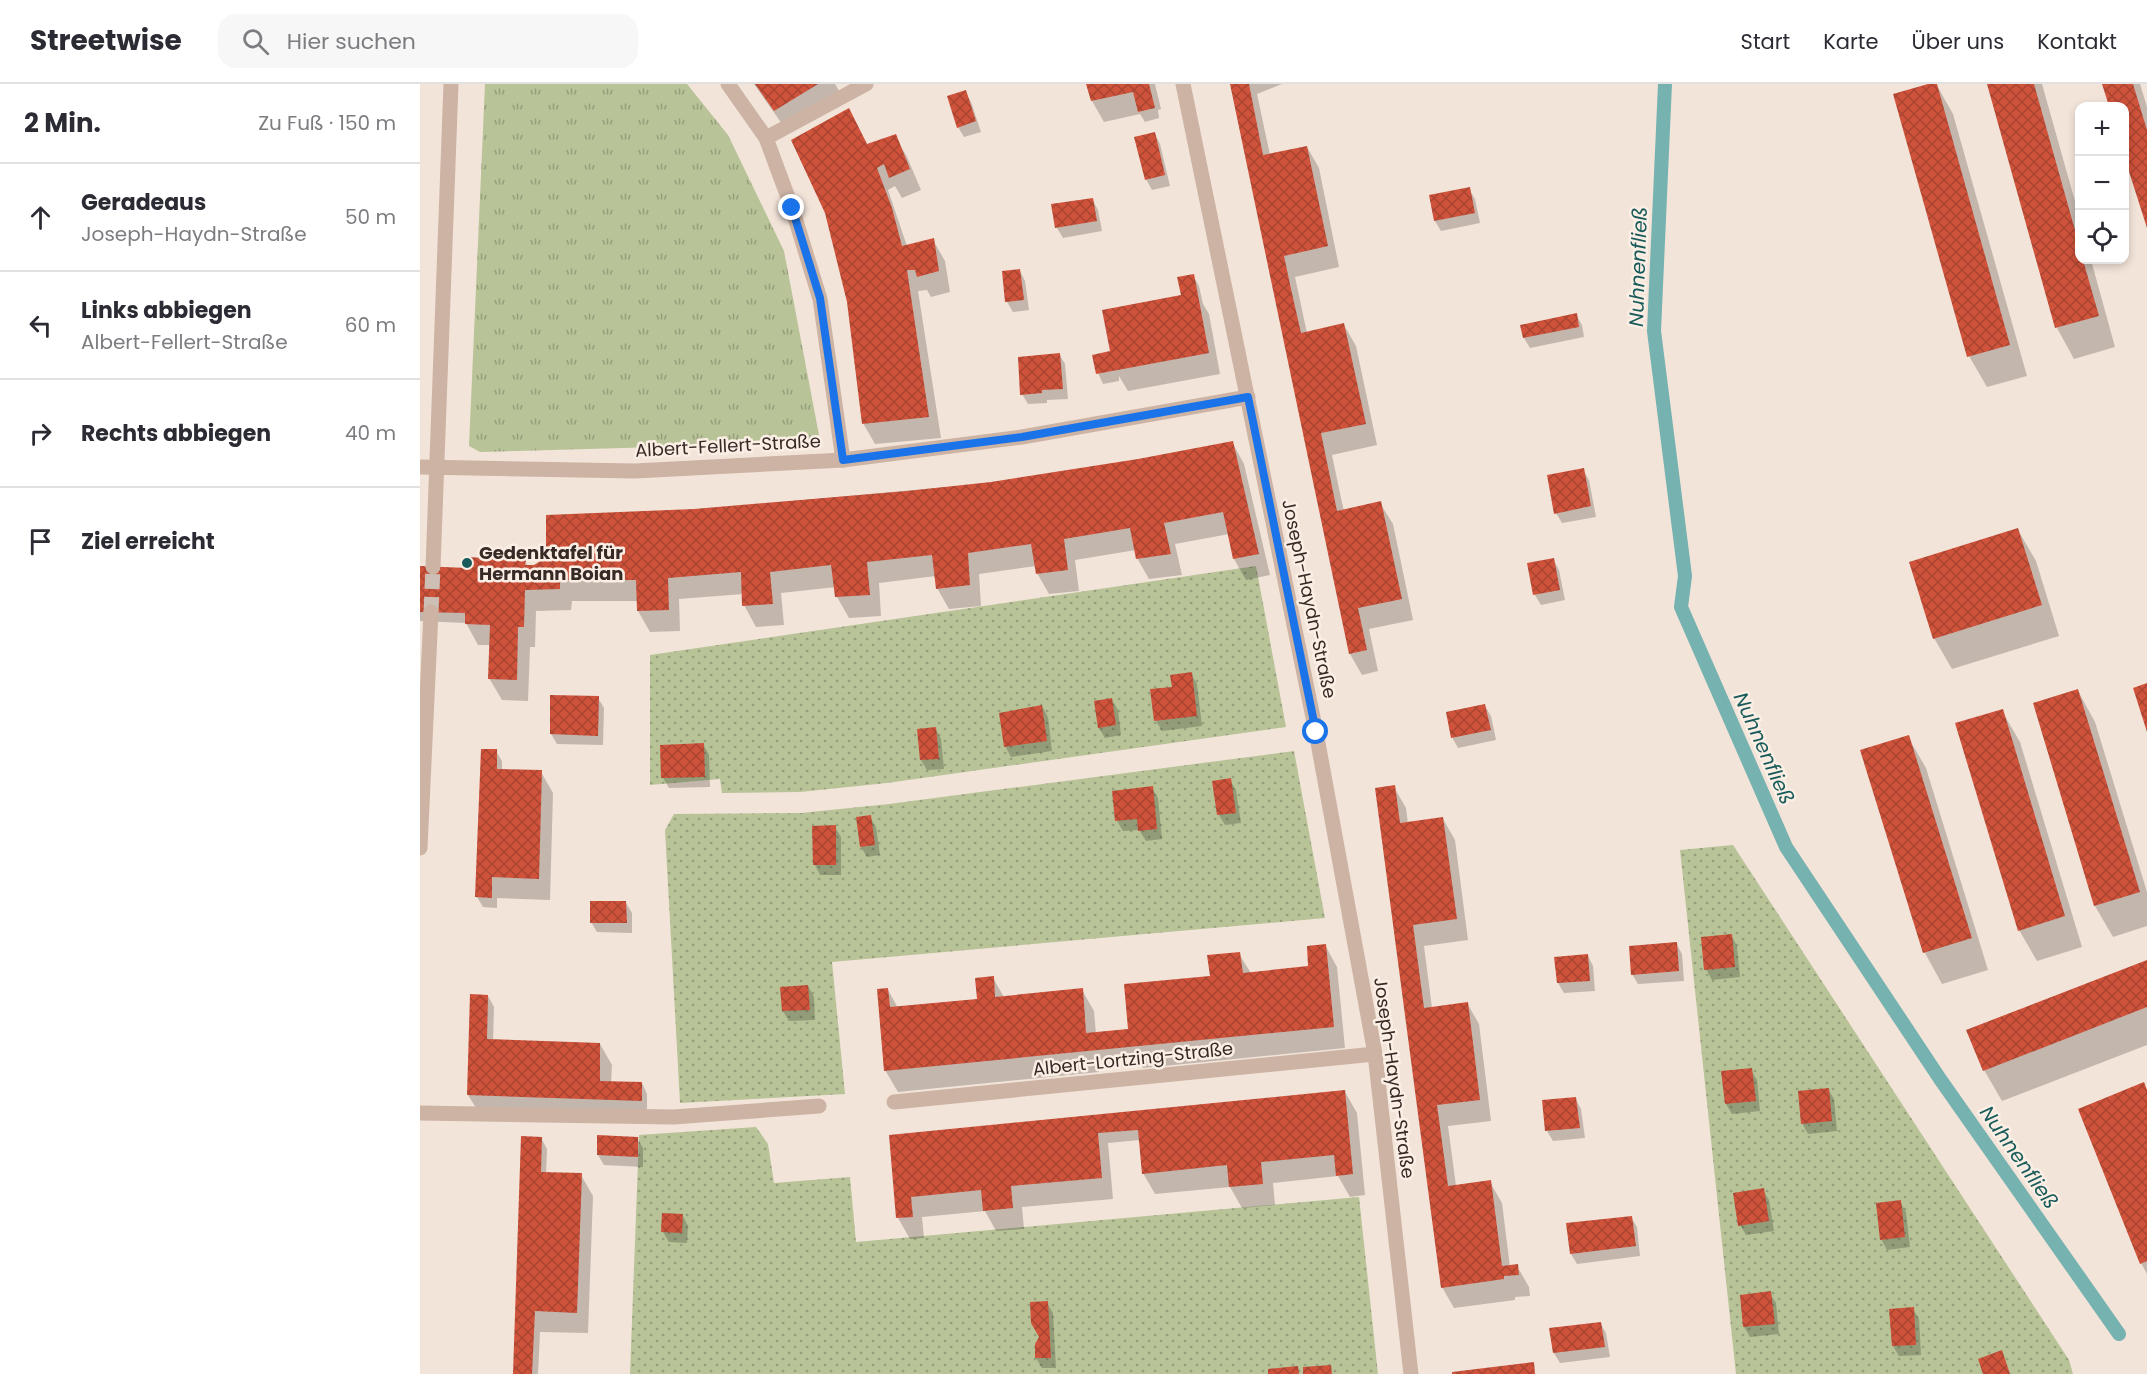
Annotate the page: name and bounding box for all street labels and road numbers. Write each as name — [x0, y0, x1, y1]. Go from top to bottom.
street label: Albert-Fellert-Straße — [634, 428, 821, 463]
street label: Joseph-Haydn-Straße — [1276, 497, 1343, 701]
street label: Joseph-Haydn-Straße — [1368, 976, 1421, 1180]
street label: Albert-Lortzing-Straße — [1032, 1036, 1234, 1081]

